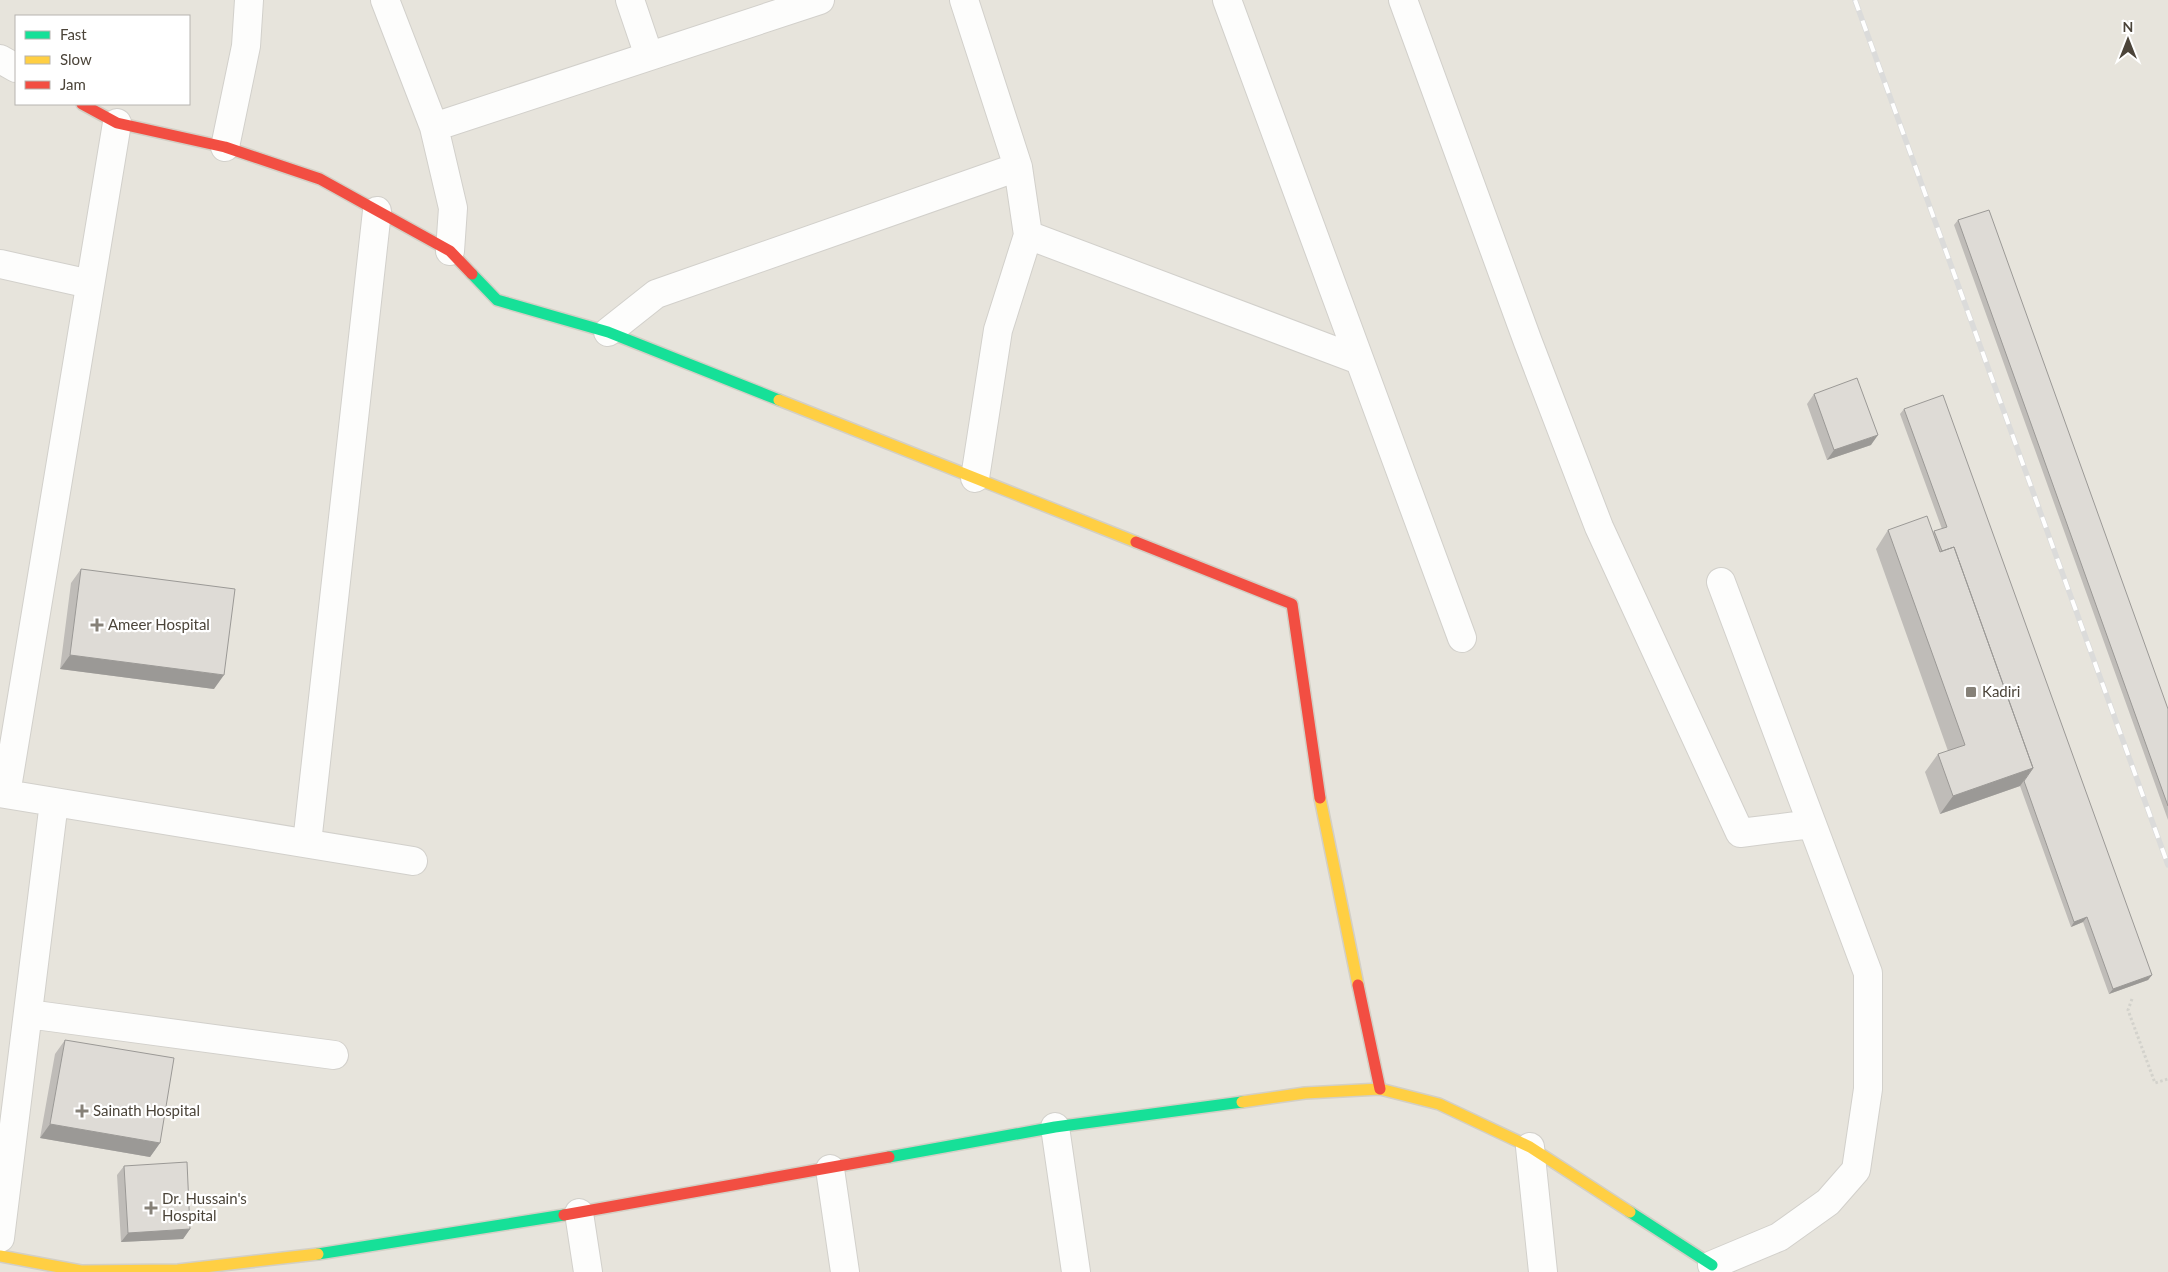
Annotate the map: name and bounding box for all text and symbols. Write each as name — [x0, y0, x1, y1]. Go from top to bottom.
legend — [15, 15, 190, 105]
north arrow — [2103, 15, 2153, 65]
text: N — [2123, 18, 2133, 35]
text: Fast — [60, 25, 87, 43]
text: Slow — [60, 50, 92, 68]
text: Jam — [60, 75, 86, 93]
place label: Ameer Hospital — [108, 615, 210, 633]
marker: Ameer Hospital — [90, 618, 104, 632]
place label: Kadiri — [1982, 682, 2020, 700]
marker: Kadiri — [1964, 685, 1978, 699]
place label: Sainath Hospital — [93, 1101, 200, 1119]
marker: Sainath Hospital — [75, 1104, 89, 1118]
place label: Dr. Hussain's Hospital — [162, 1189, 247, 1224]
marker: Dr. Hussain's Hospital — [144, 1201, 158, 1215]

